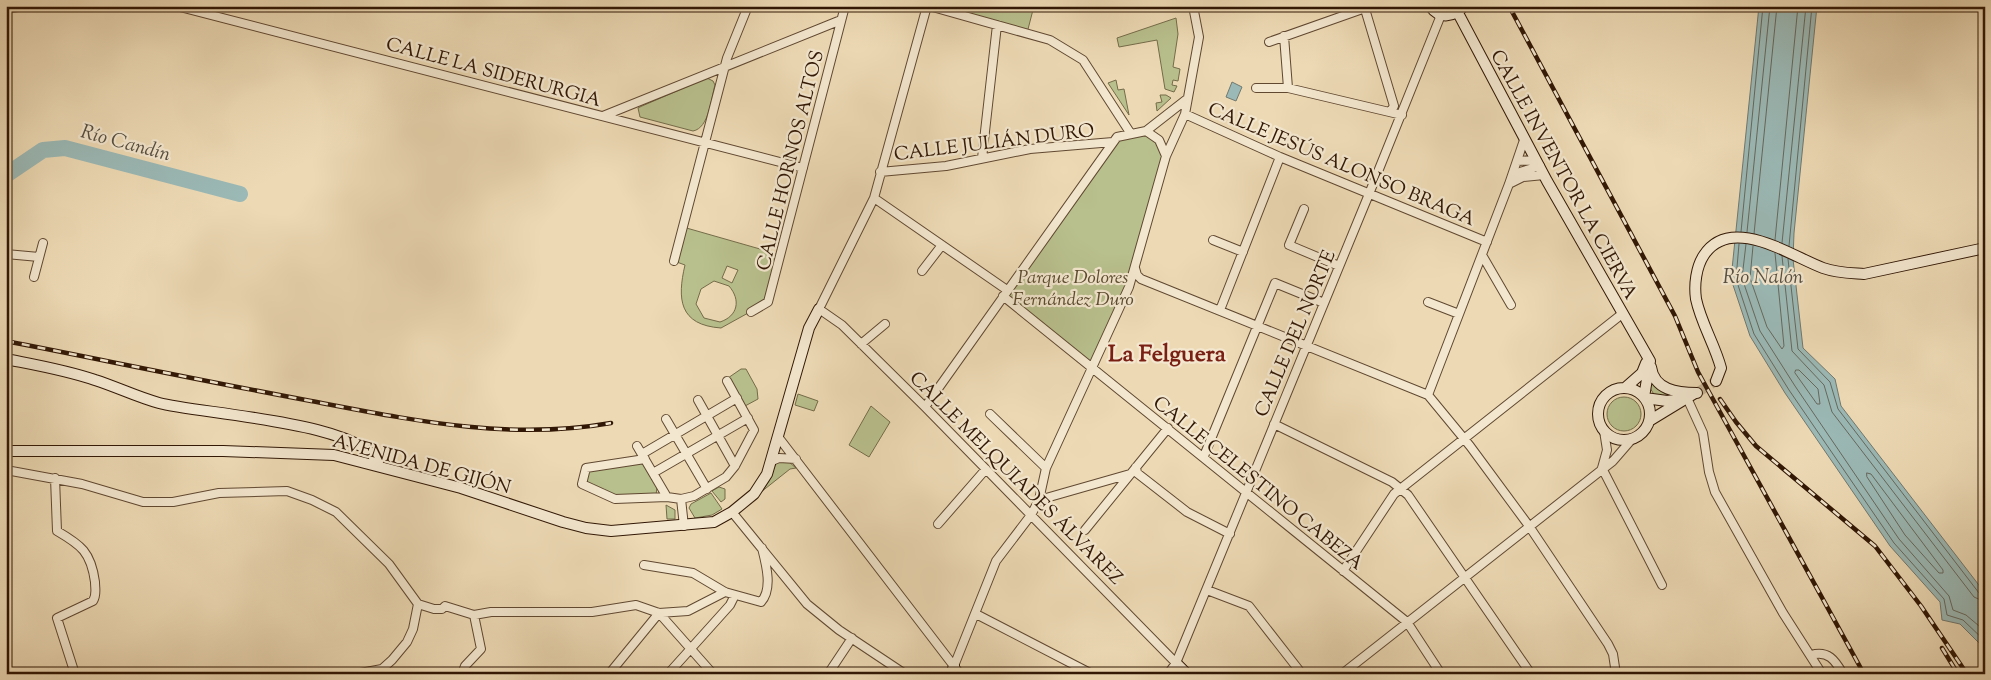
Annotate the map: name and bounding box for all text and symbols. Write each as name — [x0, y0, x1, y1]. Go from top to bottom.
street label: CALLE LA SIDERURGIA — [383, 32, 604, 115]
street label: CALLE INVENTOR LA CIERVA — [1483, 45, 1643, 306]
street label: CALLE HORNOS ALTOS — [751, 48, 832, 274]
street label: CALLE JESÚS ALONSO BRAGA — [1203, 97, 1479, 234]
street label: CALLE JULIÁN DURO — [893, 118, 1096, 169]
water label: Río Candín — [77, 119, 174, 170]
street label: CALLE DEL NORTE — [1249, 246, 1344, 421]
water label: Río Nalón — [1723, 264, 1804, 293]
park label: Parque Dolores Fernández Duro — [1012, 265, 1134, 314]
district label: La Felguera — [1108, 338, 1227, 372]
street label: CALLE MELQUIADES ÁLVAREZ — [902, 366, 1128, 592]
street label: CALLE CELESTINO CABEZA — [1146, 390, 1369, 578]
street label: AVENIDA DE GIJÓN — [329, 429, 513, 502]

